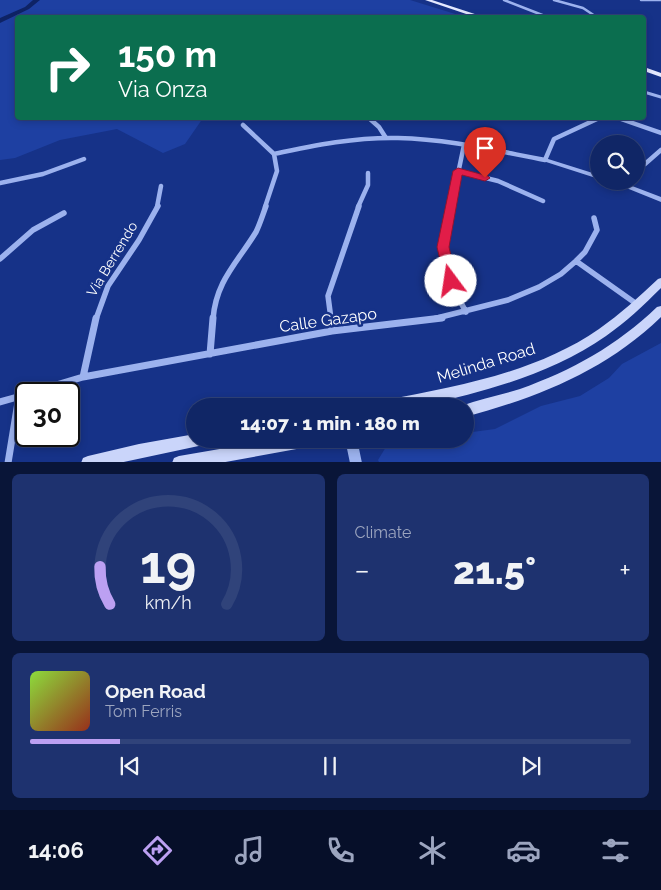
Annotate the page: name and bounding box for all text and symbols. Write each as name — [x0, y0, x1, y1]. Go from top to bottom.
text: 150 m — [118, 34, 217, 75]
icon: right — [35, 35, 100, 100]
text: Via Onza — [118, 76, 207, 102]
pin — [464, 127, 506, 178]
icon: arrive — [471, 134, 499, 162]
map controls — [590, 135, 645, 190]
button: search — [590, 135, 645, 190]
street label: Via Berrendo — [83, 219, 141, 299]
position arrow — [424, 254, 476, 306]
street label: Calle Gazapo — [278, 304, 378, 336]
street label: Melinda Road — [435, 339, 537, 387]
speed limit sign: 30 — [15, 382, 80, 447]
text: 14:07 · 1 min · 180 m — [240, 412, 420, 434]
text: Climate — [355, 523, 411, 542]
text: 19 — [140, 534, 196, 595]
text: 21.5° — [453, 548, 536, 593]
text: − — [355, 554, 370, 587]
text: + — [619, 554, 631, 587]
text: km/h — [145, 592, 192, 613]
text: Open Road — [105, 680, 206, 702]
text: Tom Ferris — [105, 702, 182, 721]
icon: previous — [116, 752, 144, 780]
icon: pause — [316, 752, 344, 780]
icon: next — [517, 752, 545, 780]
icon: directions — [140, 833, 175, 868]
icon: music — [232, 833, 267, 868]
icon: phone — [323, 833, 358, 868]
icon: climate — [415, 833, 450, 868]
icon: car — [506, 833, 541, 868]
icon: filters — [598, 833, 633, 868]
text: 14:06 — [28, 837, 84, 863]

